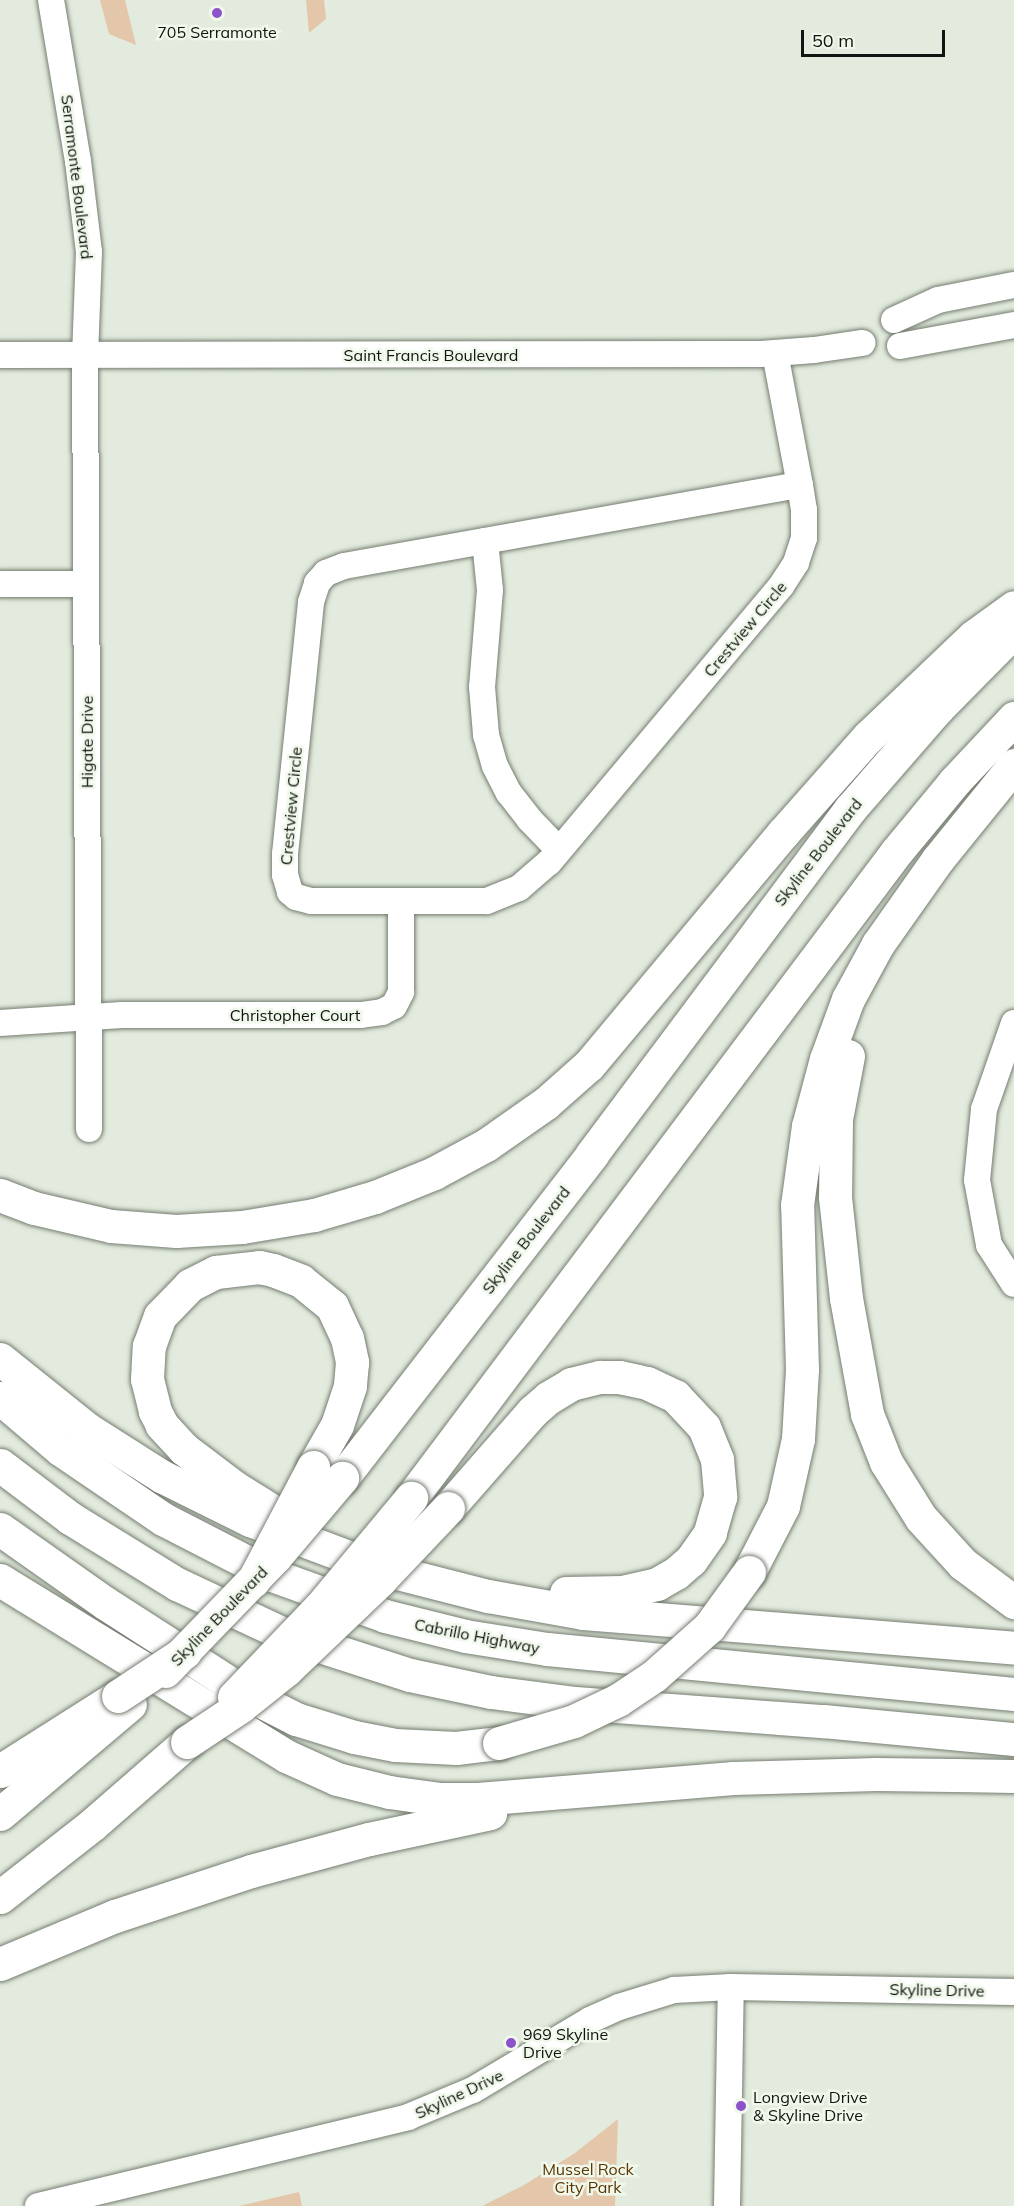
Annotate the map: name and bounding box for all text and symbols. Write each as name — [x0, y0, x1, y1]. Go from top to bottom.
marker: 705 Serramonte — [210, 6, 224, 20]
scale bar — [804, 18, 948, 56]
place label: 705 Serramonte — [157, 22, 277, 42]
text: 50 m — [812, 29, 854, 52]
street label: Serramonte Boulevard — [57, 94, 97, 260]
street label: Saint Francis Boulevard — [344, 345, 518, 365]
street label: Crestview Circle — [699, 577, 791, 681]
street label: Higate Drive — [77, 696, 97, 788]
street label: Crestview Circle — [276, 746, 306, 866]
street label: Skyline Boulevard — [770, 794, 866, 910]
street label: Christopher Court — [230, 1005, 360, 1025]
street label: Skyline Boulevard — [478, 1182, 574, 1298]
street label: Skyline Boulevard — [167, 1562, 271, 1670]
street label: Cabrillo Highway — [413, 1614, 541, 1658]
street label: Skyline Drive — [889, 1980, 985, 2000]
place label: 969 Skyline Drive — [523, 2024, 608, 2062]
marker: 969 Skyline Drive — [504, 2036, 518, 2050]
street label: Skyline Drive — [412, 2065, 506, 2123]
place label: Longview Drive & Skyline Drive — [753, 2087, 867, 2125]
marker: Longview Drive & Skyline Drive — [734, 2099, 748, 2113]
park label: Mussel Rock City Park — [542, 2159, 634, 2197]

